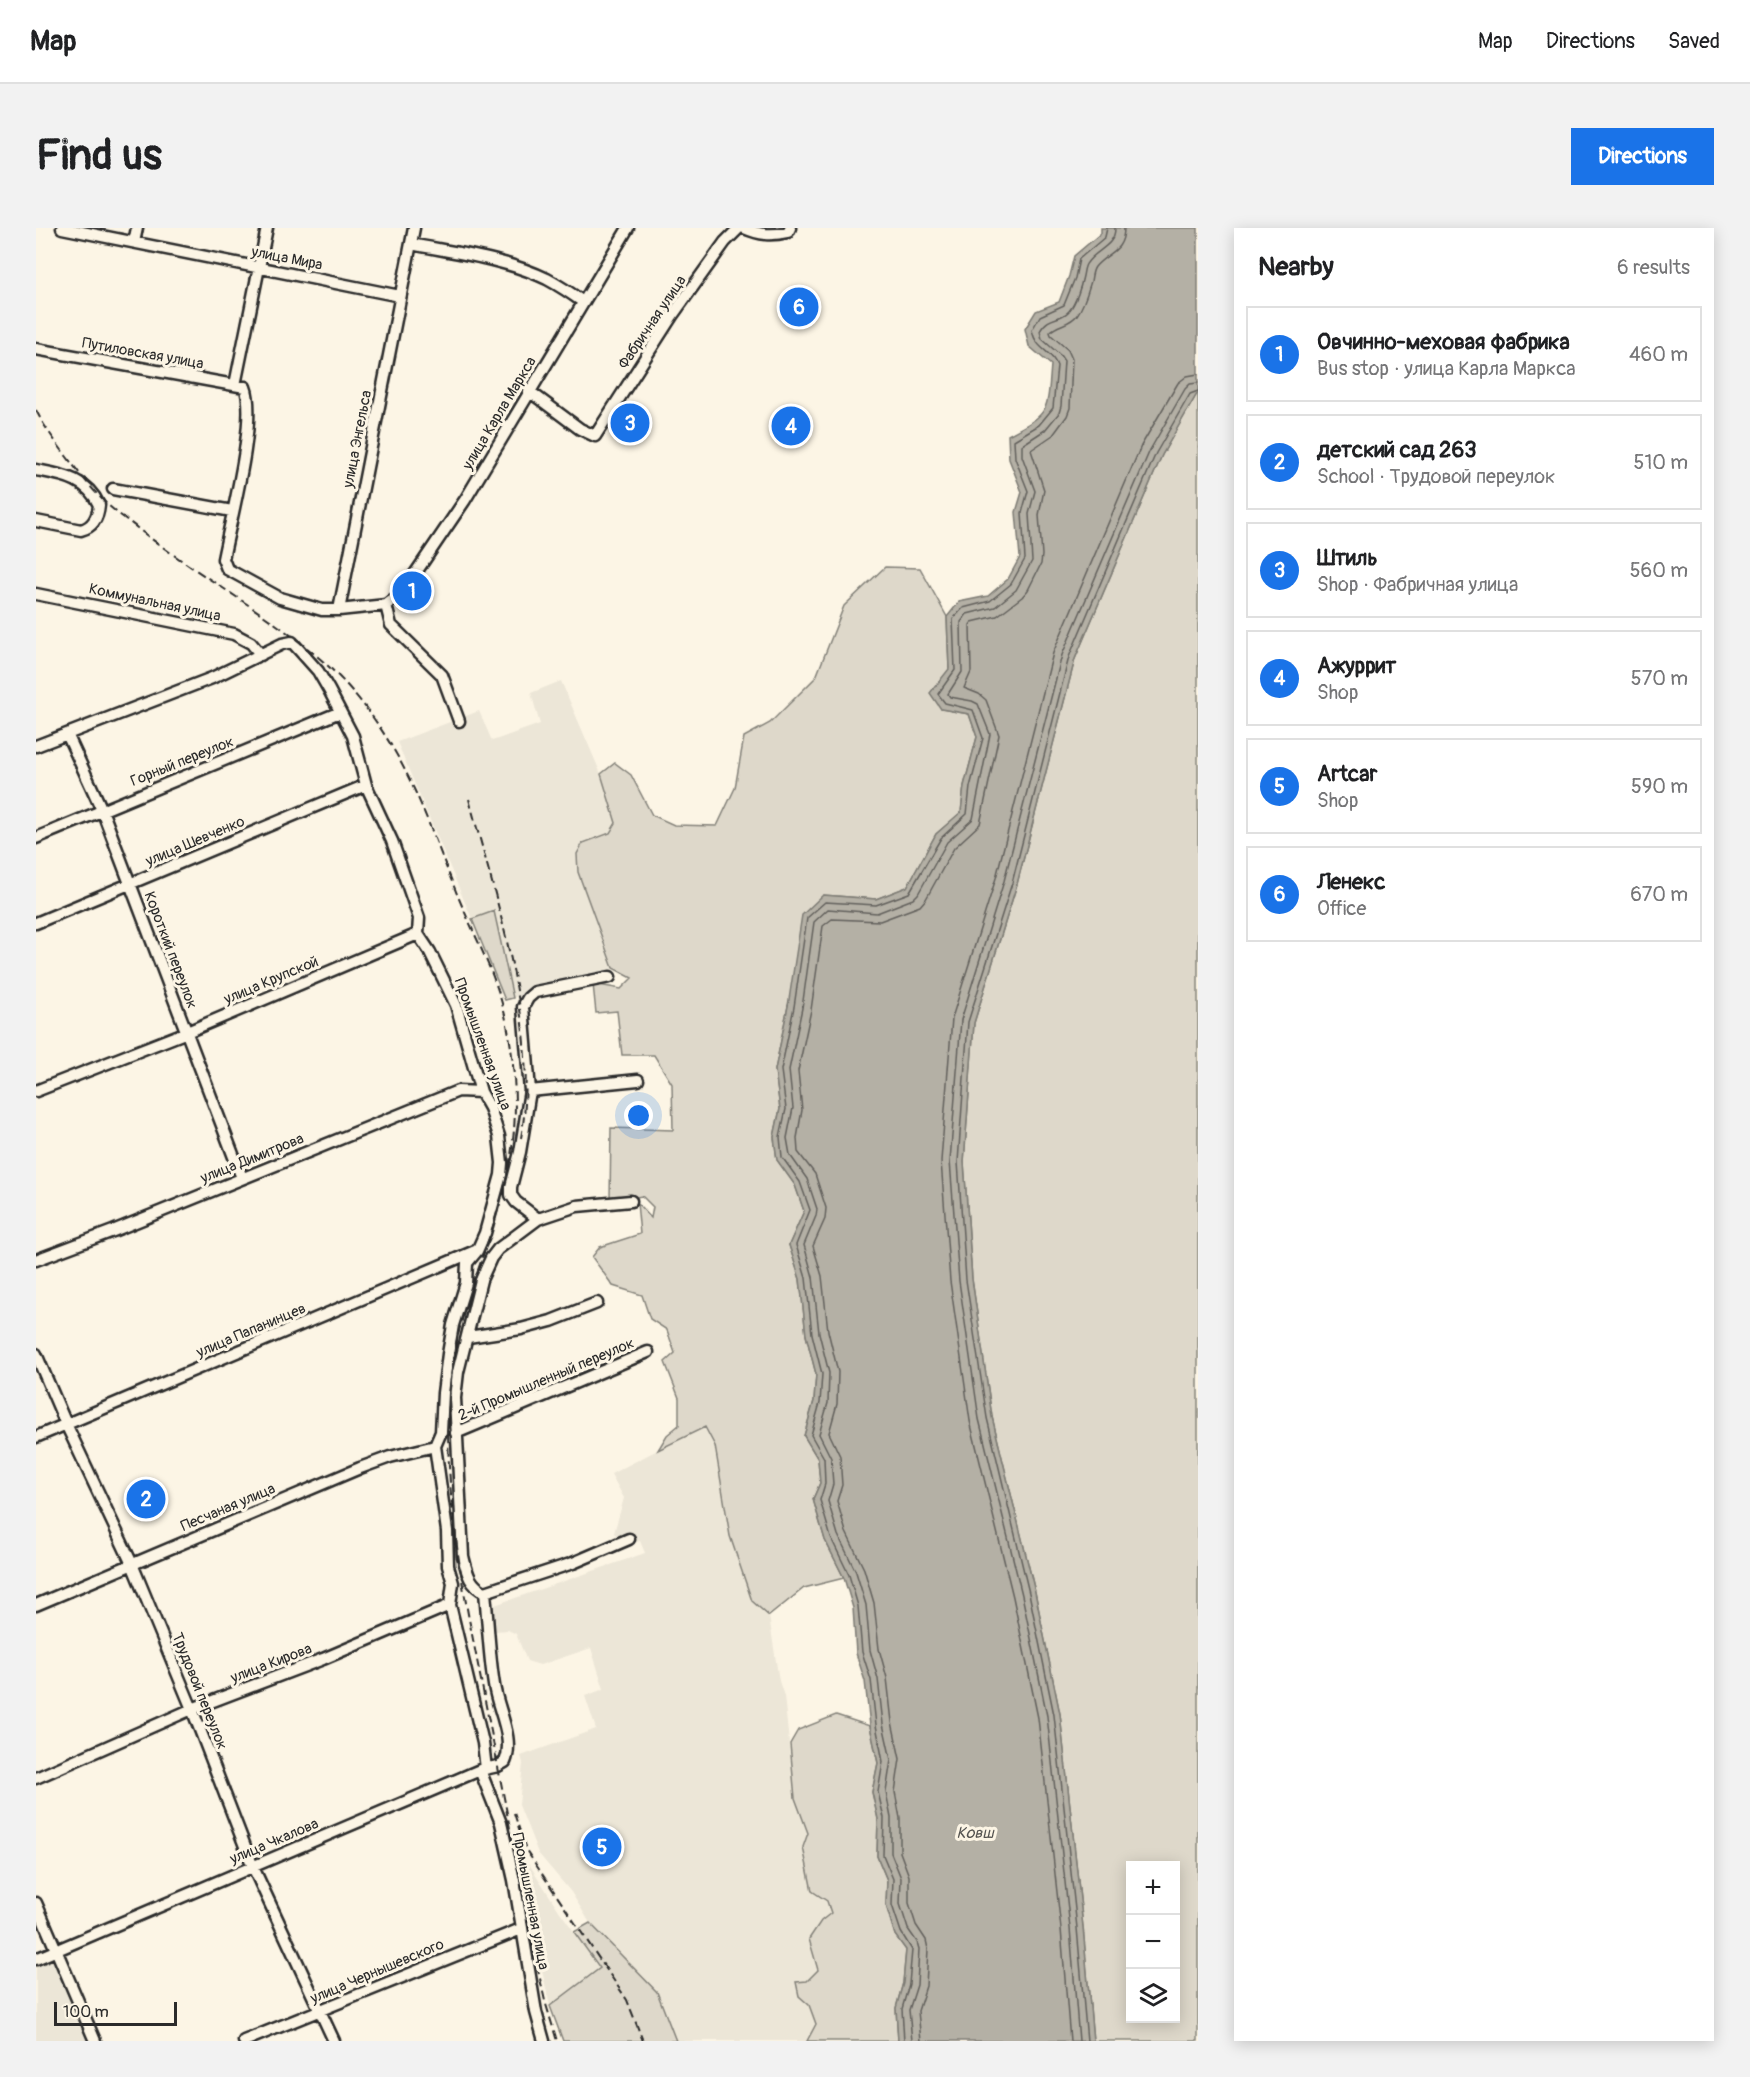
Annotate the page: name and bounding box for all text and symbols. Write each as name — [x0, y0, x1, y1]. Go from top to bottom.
text: Map — [30, 24, 76, 59]
text: Map — [1478, 28, 1513, 55]
text: Directions — [1546, 28, 1635, 55]
text: Saved — [1668, 28, 1720, 55]
button: Directions — [1571, 128, 1714, 185]
text: Find us — [36, 130, 162, 182]
street label: улица Мира — [249, 242, 324, 275]
text: Nearby — [1258, 251, 1334, 283]
text: 6 results — [1617, 255, 1690, 280]
street label: Фабричная улица — [614, 272, 691, 373]
pin: 6 — [780, 284, 819, 329]
text: Овчинно-меховая фабрика — [1317, 328, 1570, 356]
street label: Путиловская улица — [81, 333, 205, 374]
text: 1 — [1276, 342, 1283, 367]
text: 460 m — [1629, 342, 1688, 367]
street label: улица Карла Маркса — [458, 353, 541, 474]
text: Bus stop · улица Карла Маркса — [1317, 356, 1576, 381]
street label: улица Энгельса — [339, 389, 376, 490]
pin: 3 — [610, 400, 650, 446]
pin: 4 — [772, 404, 810, 448]
text: детский сад 263 — [1317, 436, 1476, 464]
text: 2 — [1274, 450, 1285, 475]
text: 510 m — [1634, 450, 1688, 475]
text: School · Трудовой переулок — [1317, 464, 1555, 489]
text: Штиль — [1317, 544, 1378, 572]
text: 3 — [1274, 558, 1285, 583]
text: 560 m — [1630, 558, 1688, 583]
pin: 1 — [392, 568, 431, 614]
text: Shop · Фабричная улица — [1317, 572, 1518, 597]
street label: Коммунальная улица — [87, 579, 223, 626]
text: Ажуррит — [1317, 652, 1396, 680]
text: 4 — [1274, 666, 1285, 691]
text: 570 m — [1631, 666, 1688, 691]
text: Shop — [1317, 680, 1358, 705]
street label: Горный переулок — [128, 732, 237, 791]
text: Artcar — [1317, 760, 1377, 788]
text: 5 — [1274, 774, 1285, 799]
text: 590 m — [1631, 774, 1688, 799]
text: Shop — [1317, 788, 1358, 813]
street label: улица Шевченко — [142, 812, 248, 871]
text: Ленекс — [1317, 868, 1385, 896]
text: 6 — [1274, 882, 1285, 907]
text: 670 m — [1630, 882, 1688, 907]
street label: Короткий переулок — [139, 889, 202, 1012]
text: Office — [1317, 896, 1366, 921]
street label: улица Крупской — [220, 952, 321, 1009]
street label: Промышленная улица — [450, 976, 515, 1113]
your location — [624, 1101, 653, 1130]
street label: улица Димитрова — [197, 1129, 307, 1188]
street label: улица Папанинцев — [193, 1299, 309, 1362]
street label: 2-й Промышленный переулок — [455, 1334, 637, 1425]
pin: 2 — [126, 1476, 166, 1522]
street label: Песчаная улица — [178, 1479, 278, 1536]
street label: Трудовой переулок — [167, 1630, 232, 1753]
street label: улица Кирова — [227, 1639, 314, 1688]
street label: улица Чкалова — [226, 1814, 321, 1869]
water label: Ковш — [957, 1823, 995, 1843]
pin: 5 — [582, 1824, 622, 1870]
street label: Промышленная улица — [508, 1831, 553, 1971]
map controls — [1126, 1861, 1180, 2023]
button: + — [1126, 1861, 1180, 1915]
button: − — [1126, 1915, 1180, 1969]
street label: улица Чернышевского — [307, 1935, 447, 2009]
button: layers — [1126, 1969, 1180, 2023]
scale bar — [54, 1999, 177, 2026]
text: 100 m — [63, 2002, 109, 2022]

